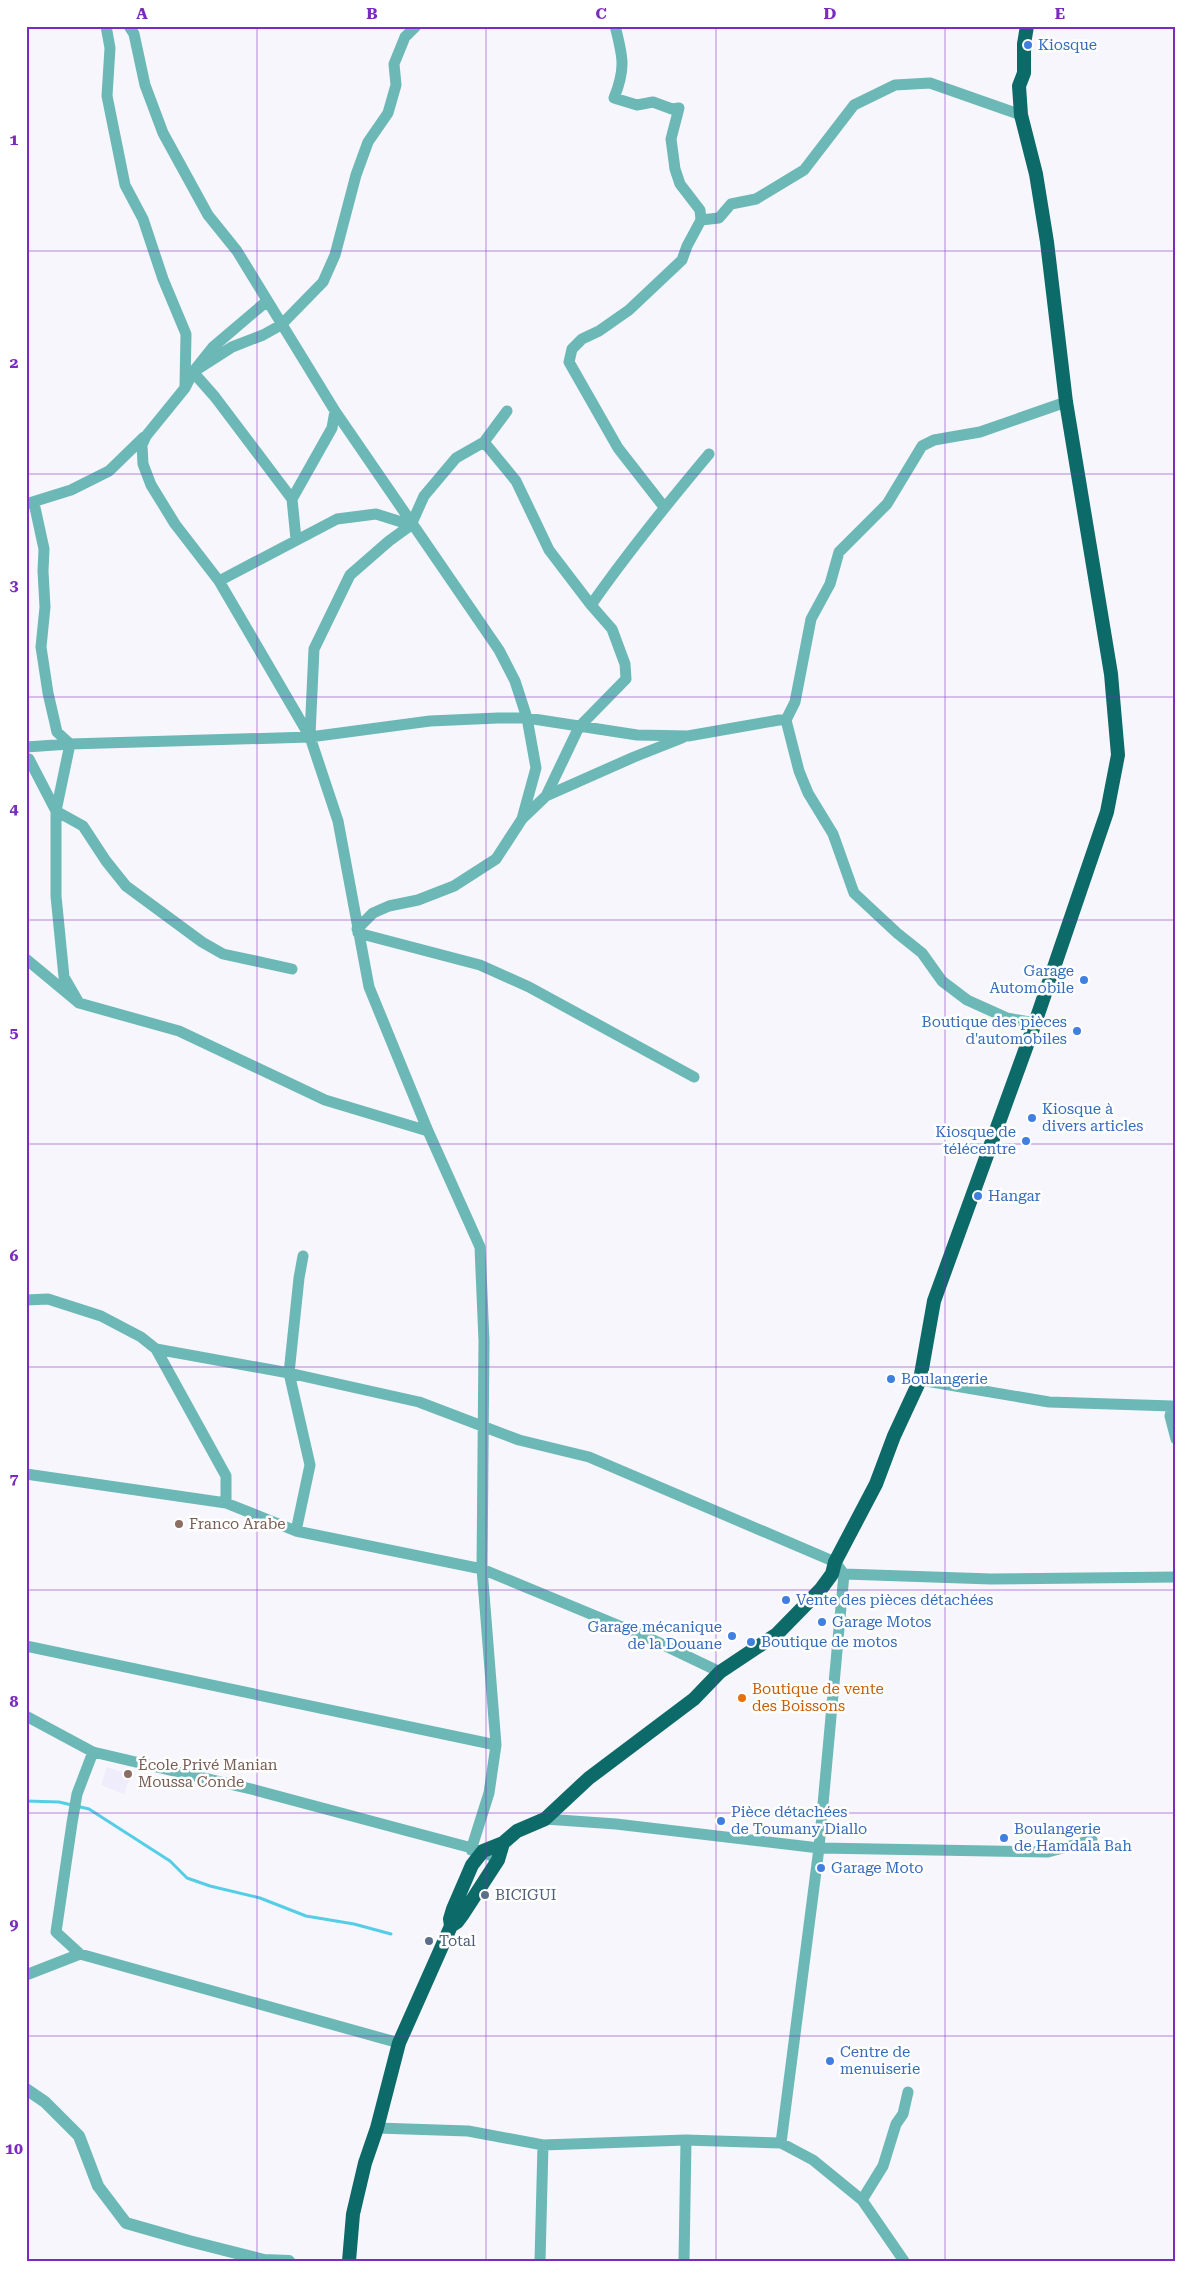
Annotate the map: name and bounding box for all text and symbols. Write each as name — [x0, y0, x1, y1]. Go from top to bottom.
text: A — [136, 4, 148, 23]
text: B — [366, 4, 378, 23]
text: C — [595, 4, 607, 23]
text: D — [824, 4, 837, 23]
text: E — [1055, 4, 1065, 23]
place label: Kiosque — [1038, 36, 1097, 54]
marker: Kiosque — [1022, 39, 1034, 51]
text: 1 — [10, 130, 19, 149]
text: 2 — [10, 353, 19, 372]
text: 3 — [10, 576, 19, 595]
text: 4 — [10, 799, 19, 818]
place label: Garage Automobile — [989, 962, 1074, 997]
marker: Garage Automobile — [1078, 974, 1090, 986]
place label: Boutique des pièces d'automobiles — [922, 1013, 1067, 1048]
text: 5 — [10, 1023, 19, 1042]
marker: Boutique des pièces d'automobiles — [1071, 1025, 1083, 1037]
place label: Kiosque à divers articles — [1042, 1100, 1143, 1135]
marker: Kiosque à divers articles — [1026, 1112, 1038, 1124]
place label: Kiosque de télécentre — [935, 1123, 1016, 1158]
marker: Kiosque de télécentre — [1020, 1135, 1032, 1147]
place label: Hangar — [988, 1187, 1041, 1205]
marker: Hangar — [972, 1190, 984, 1202]
text: 6 — [10, 1246, 19, 1265]
place label: Boulangerie — [901, 1370, 988, 1388]
marker: Boulangerie — [885, 1373, 897, 1385]
text: 7 — [10, 1469, 19, 1488]
place label: Franco Arabe — [189, 1515, 286, 1533]
marker: Franco Arabe — [173, 1518, 185, 1530]
place label: Vente des pièces détachées — [796, 1591, 993, 1609]
marker: Vente des pièces détachées — [780, 1594, 792, 1606]
place label: Garage Motos — [832, 1613, 931, 1631]
marker: Garage Motos — [816, 1616, 828, 1628]
place label: Garage mécanique de la Douane — [588, 1618, 722, 1653]
marker: Garage mécanique de la Douane — [726, 1630, 738, 1642]
place label: Boutique de motos — [761, 1633, 897, 1651]
marker: Boutique de motos — [745, 1636, 757, 1648]
place label: Boutique de vente des Boissons — [752, 1680, 884, 1715]
text: 8 — [10, 1692, 19, 1711]
marker: Boutique de vente des Boissons — [736, 1692, 748, 1704]
place label: École Privé Manian Moussa Conde — [138, 1756, 278, 1791]
marker: École Privé Manian Moussa Conde — [122, 1768, 134, 1780]
place label: Pièce détachées de Toumany Diallo — [731, 1803, 867, 1838]
marker: Pièce détachées de Toumany Diallo — [715, 1815, 727, 1827]
place label: Boulangerie de Hamdala Bah — [1014, 1820, 1132, 1855]
marker: Boulangerie de Hamdala Bah — [998, 1832, 1010, 1844]
place label: Garage Moto — [831, 1859, 923, 1877]
marker: Garage Moto — [815, 1862, 827, 1874]
place label: BICIGUI — [495, 1886, 556, 1904]
marker: BICIGUI — [479, 1889, 491, 1901]
text: 9 — [10, 1915, 19, 1934]
place label: Total — [439, 1932, 476, 1950]
marker: Total — [423, 1935, 435, 1947]
place label: Centre de menuiserie — [840, 2043, 920, 2078]
marker: Centre de menuiserie — [824, 2055, 836, 2067]
text: 10 — [5, 2139, 23, 2158]

